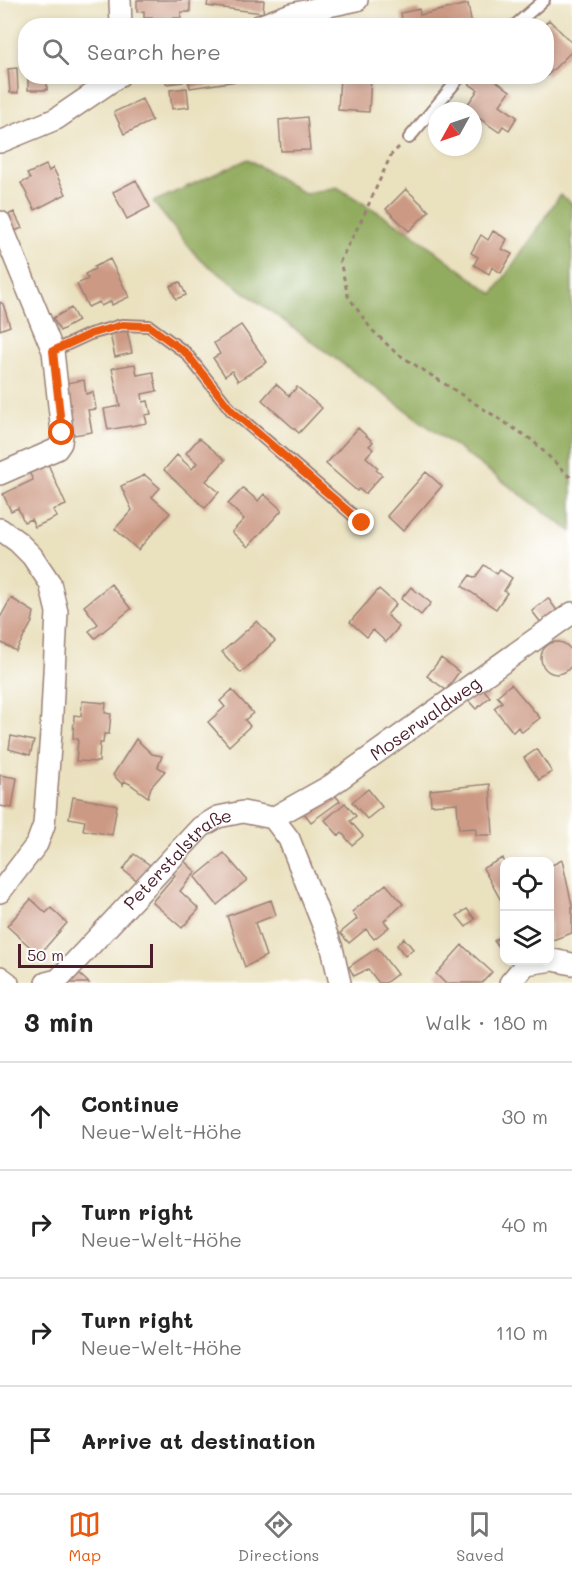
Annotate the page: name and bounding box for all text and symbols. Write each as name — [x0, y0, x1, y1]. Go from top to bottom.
search box — [18, 18, 554, 84]
icon: search — [39, 35, 72, 68]
text: Search here — [87, 37, 221, 66]
north arrow — [428, 102, 482, 156]
route start — [48, 419, 74, 445]
route end — [348, 509, 374, 535]
street label: Moserwaldweg — [365, 670, 485, 766]
street label: Peterstalstraße — [118, 803, 234, 915]
map controls — [500, 857, 554, 965]
button: locate — [500, 857, 554, 911]
button: layers — [500, 911, 554, 965]
scale bar — [18, 941, 153, 968]
text: 50 m — [27, 944, 64, 965]
text: 3 min — [24, 1005, 93, 1039]
text: Walk · 180 m — [425, 1009, 548, 1035]
text: Continue — [81, 1089, 179, 1118]
icon: ahead — [24, 1100, 57, 1133]
text: 30 m — [502, 1103, 548, 1129]
text: Neue-Welt-Höhe — [81, 1118, 242, 1144]
text: Turn right — [81, 1197, 193, 1226]
icon: right — [24, 1208, 57, 1241]
text: 40 m — [502, 1211, 548, 1237]
text: Neue-Welt-Höhe — [81, 1226, 242, 1252]
text: Turn right — [81, 1305, 193, 1334]
icon: right — [24, 1316, 57, 1349]
text: 110 m — [495, 1319, 548, 1345]
text: Neue-Welt-Höhe — [81, 1334, 242, 1360]
icon: arrive — [24, 1424, 57, 1457]
text: Arrive at destination — [81, 1426, 316, 1455]
tab: Map — [68, 1508, 101, 1565]
tab: Directions — [238, 1508, 319, 1565]
tab: Saved — [456, 1508, 504, 1565]

